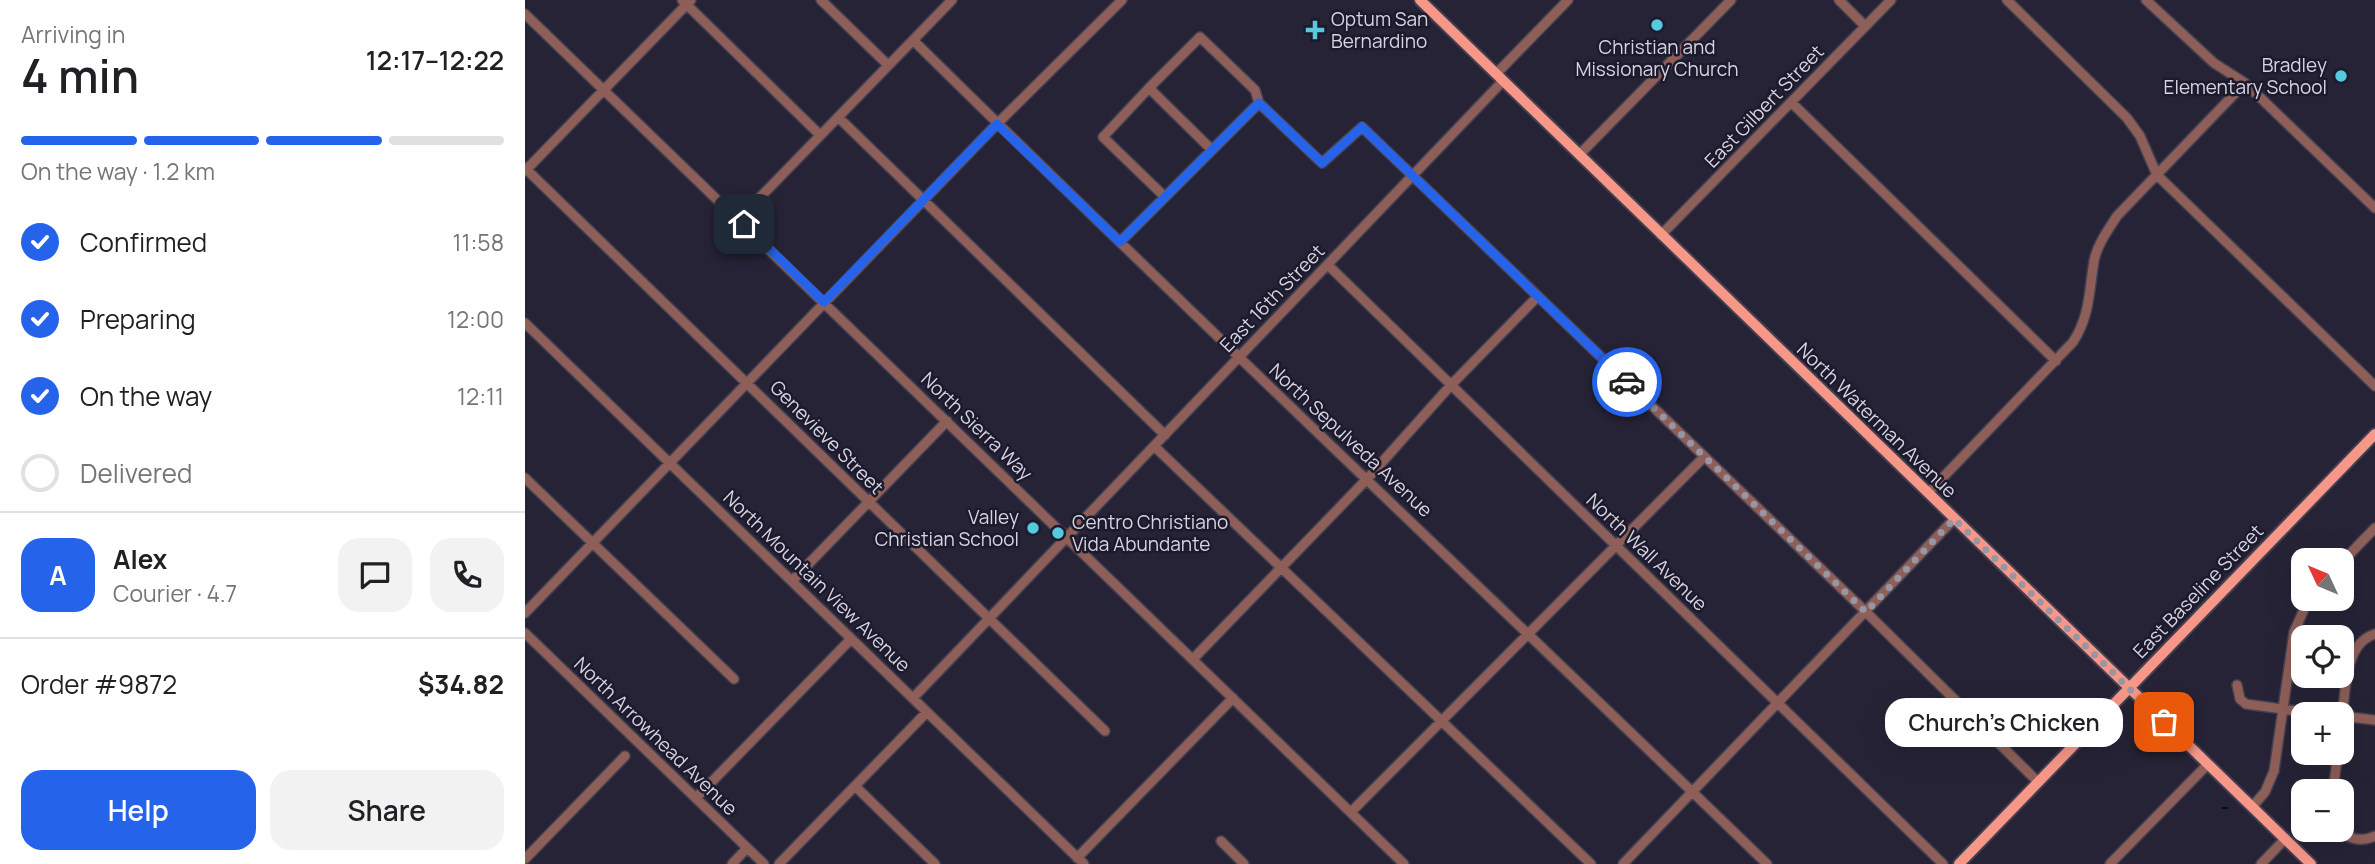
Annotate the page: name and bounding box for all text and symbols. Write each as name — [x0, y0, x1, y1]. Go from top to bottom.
place label: Optum San Bernardino — [1331, 6, 1428, 54]
marker: Christian and Missionary Church — [1649, 17, 1665, 33]
text: Arriving in — [21, 18, 126, 50]
marker: Optum San Bernardino — [1305, 20, 1325, 40]
place label: Christian and Missionary Church — [1575, 34, 1739, 82]
street label: East Gilbert Street — [1699, 39, 1829, 173]
text: 12:17–12:22 — [366, 42, 504, 78]
text: 4 min — [21, 44, 139, 107]
place label: Bradley Elementary School — [2164, 52, 2327, 100]
marker: Bradley Elementary School — [2333, 68, 2349, 84]
text: On the way · 1.2 km — [21, 155, 215, 187]
pin — [714, 194, 774, 254]
icon: home — [725, 205, 763, 243]
icon: check — [21, 223, 59, 261]
text: Confirmed — [80, 224, 207, 260]
text: 11:58 — [453, 226, 504, 258]
street label: East 16th Street — [1214, 238, 1330, 358]
icon: check — [21, 300, 59, 338]
text: Preparing — [80, 301, 196, 337]
text: 12:00 — [447, 303, 504, 335]
street label: North Waterman Avenue — [1791, 337, 1963, 503]
courier — [1592, 347, 1662, 417]
street label: North Sepulveda Avenue — [1264, 357, 1438, 523]
icon: car — [1608, 363, 1646, 401]
street label: North Sierra Way — [916, 366, 1038, 486]
street label: Genevieve Street — [764, 374, 890, 500]
icon: check — [21, 377, 59, 415]
text: On the way — [80, 378, 212, 414]
text: 12:11 — [457, 380, 504, 412]
text: Delivered — [80, 455, 192, 491]
street label: North Mountain View Avenue — [718, 484, 916, 678]
street label: North Wall Avenue — [1581, 487, 1713, 617]
place label: Valley Christian School — [875, 504, 1019, 552]
place label: Centro Christiano Vida Abundante — [1072, 509, 1228, 557]
street label: East Baseline Street — [2127, 518, 2269, 664]
marker: Valley Christian School — [1025, 520, 1041, 536]
marker: Centro Christiano Vida Abundante — [1050, 525, 1066, 541]
button: chat — [338, 538, 412, 612]
button: phone — [430, 538, 504, 612]
text: Alex — [113, 541, 167, 577]
north arrow — [2291, 548, 2354, 611]
map controls — [2291, 548, 2354, 842]
text: A — [49, 557, 67, 593]
text: Courier · 4.7 — [113, 577, 237, 609]
button: locate — [2291, 625, 2354, 688]
street label: North Arrowhead Avenue — [569, 651, 743, 821]
text: Order #9872 — [21, 666, 177, 702]
text: $34.82 — [418, 666, 504, 702]
pin — [2134, 692, 2194, 752]
callout: Church's Chicken — [1884, 698, 2122, 746]
button: + — [2291, 702, 2354, 765]
icon: bag — [2145, 703, 2183, 741]
text: Church's Chicken — [1908, 706, 2100, 738]
button: Help — [21, 770, 256, 850]
button: Share — [270, 770, 504, 850]
button: − — [2291, 779, 2354, 842]

